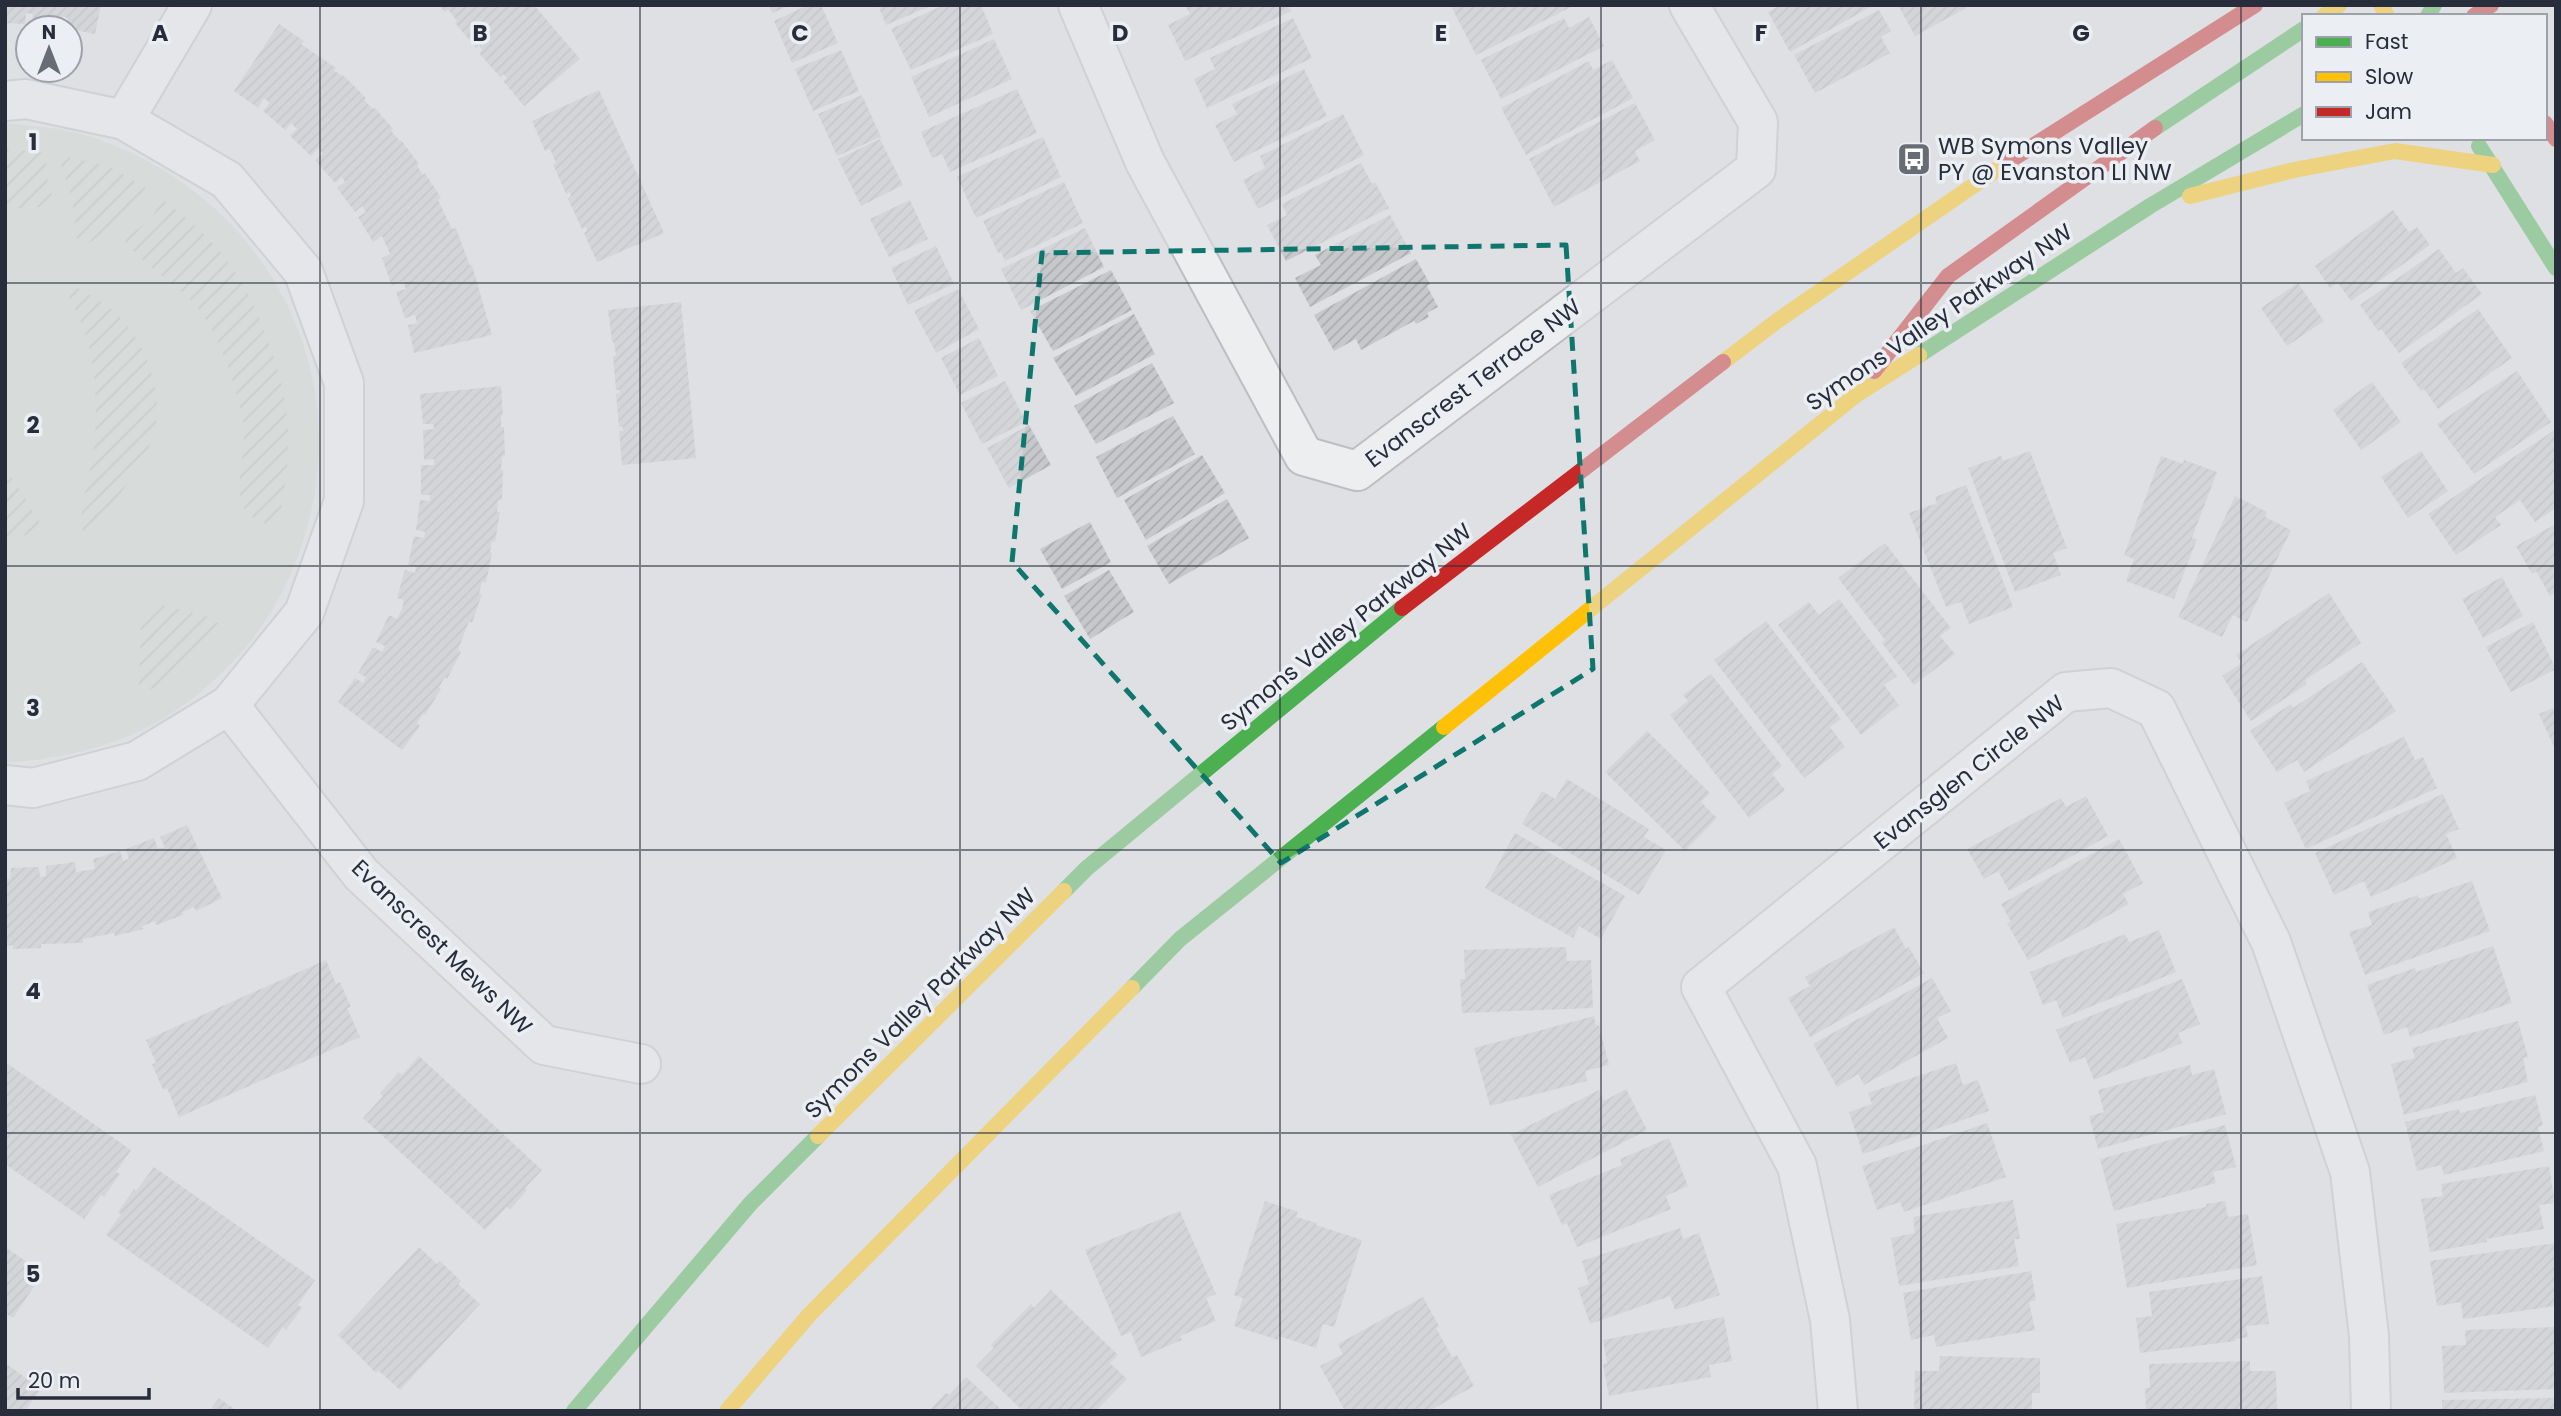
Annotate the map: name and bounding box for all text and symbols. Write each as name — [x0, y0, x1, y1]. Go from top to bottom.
north arrow — [14, 14, 84, 84]
legend — [2302, 14, 2547, 140]
text: A — [152, 17, 169, 49]
text: B — [472, 17, 488, 49]
text: C — [791, 17, 809, 49]
text: D — [1112, 17, 1128, 49]
text: E — [1435, 17, 1447, 49]
text: F — [1755, 17, 1767, 49]
text: G — [2072, 17, 2090, 49]
text: N — [42, 19, 56, 46]
text: Fast — [2365, 27, 2408, 56]
text: Slow — [2365, 62, 2413, 91]
text: Jam — [2365, 97, 2412, 126]
text: 1 — [29, 126, 37, 158]
place label: WB Symons Valley PY @ Evanston LI NW — [1938, 130, 2172, 188]
bus stop icon: WB Symons Valley PY @ Evanston LI NW — [1895, 140, 1933, 178]
street label: Symons Valley Parkway NW — [1800, 216, 2078, 418]
street label: Evanscrest Terrace NW — [1358, 291, 1588, 475]
text: 2 — [26, 409, 40, 441]
street label: Symons Valley Parkway NW — [1214, 515, 1478, 739]
street label: Evansglen Circle NW — [1867, 687, 2071, 857]
text: 3 — [26, 692, 40, 724]
street label: Evanscrest Mews NW — [345, 852, 539, 1042]
street label: Symons Valley Parkway NW — [797, 880, 1043, 1126]
text: 4 — [25, 975, 41, 1007]
text: 5 — [26, 1258, 40, 1290]
scale bar — [18, 1356, 149, 1400]
text: 20 m — [28, 1366, 81, 1395]

